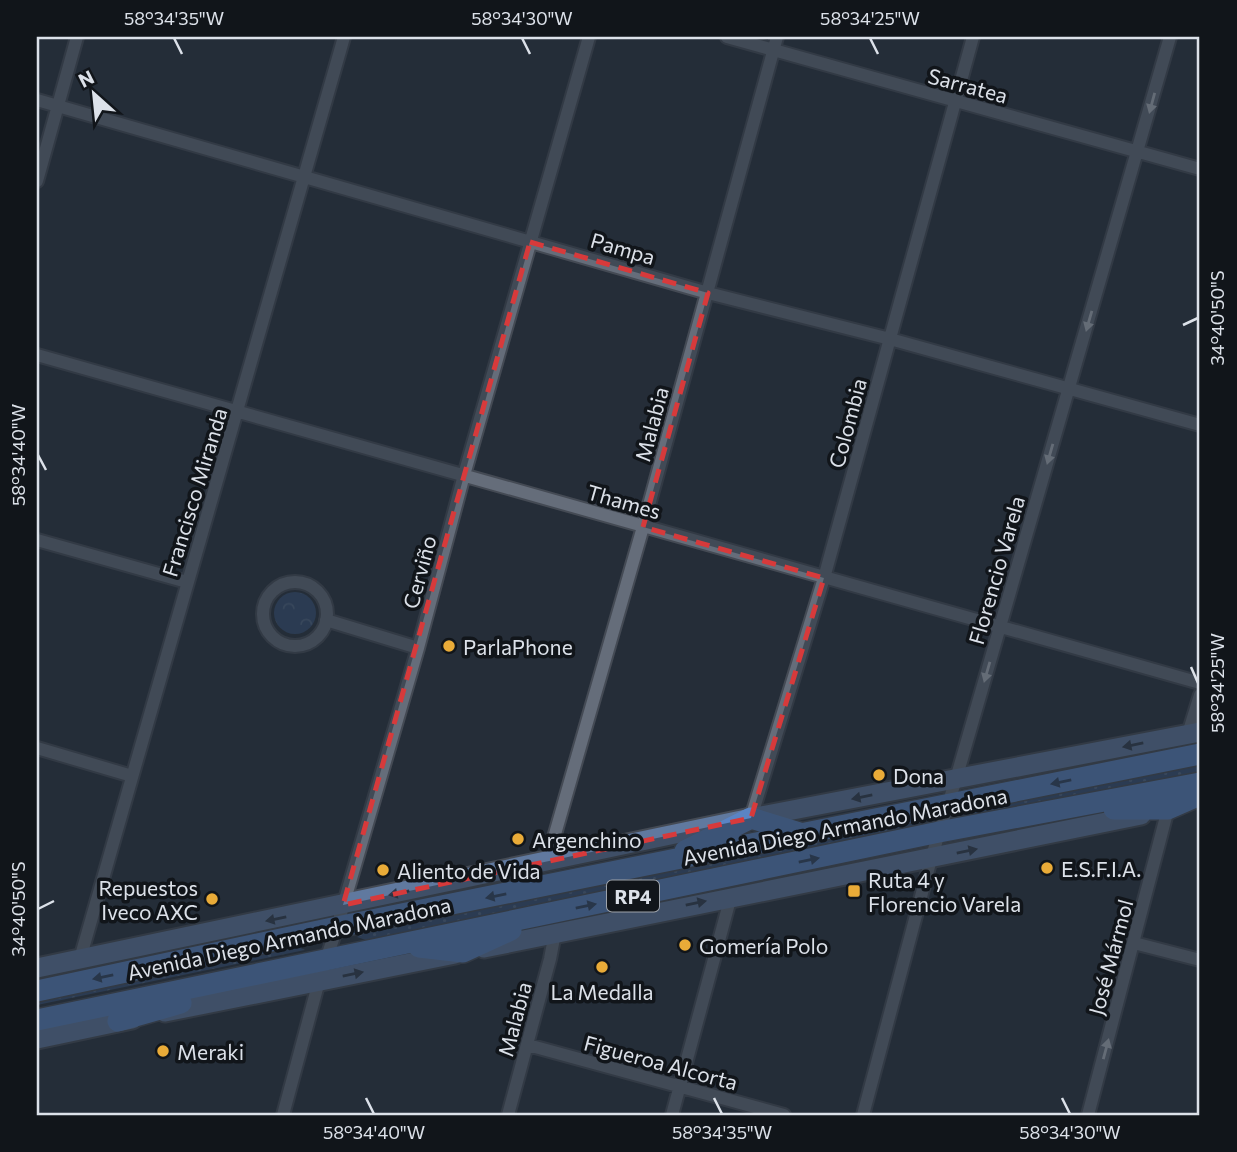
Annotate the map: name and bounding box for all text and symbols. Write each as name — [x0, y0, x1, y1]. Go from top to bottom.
text: 58°34'35"W — [124, 7, 224, 29]
text: 58°34'30"W — [471, 7, 573, 29]
text: 58°34'25"W — [820, 7, 920, 29]
north arrow — [60, 60, 130, 130]
street label: Sarratea — [925, 62, 1011, 108]
text: N — [74, 65, 98, 92]
one-way arrow — [1146, 92, 1157, 114]
street label: Pampa — [588, 227, 658, 269]
text: 34°40'50"S — [1206, 270, 1228, 366]
one-way arrow — [1083, 311, 1093, 332]
street label: Colombia — [823, 375, 871, 471]
street label: Malabia — [629, 384, 673, 464]
text: 58°34'40"W — [7, 404, 29, 506]
street label: Francisco Miranda — [156, 405, 232, 579]
one-way arrow — [1044, 443, 1055, 465]
street label: Thames — [584, 479, 664, 523]
street label: Florencio Varela — [963, 493, 1029, 647]
street label: Cerviño — [397, 533, 441, 611]
text: 58°34'25"W — [1206, 633, 1228, 733]
place label: ParlaPhone — [463, 634, 573, 659]
marker: ParlaPhone — [441, 638, 457, 654]
one-way arrow — [981, 662, 991, 683]
one-way arrow — [1122, 740, 1144, 751]
place label: Dona — [893, 763, 944, 788]
marker: Dona — [871, 767, 887, 783]
one-way arrow — [1050, 777, 1072, 788]
street label: Avenida Diego Armando Maradona — [681, 782, 1009, 870]
one-way arrow — [851, 792, 873, 803]
place label: Argenchino — [532, 827, 642, 852]
marker: Argenchino — [510, 831, 526, 847]
one-way arrow — [956, 846, 978, 857]
one-way arrow — [798, 854, 820, 865]
place label: E.S.F.I.A. — [1061, 856, 1141, 881]
place label: Aliento de Vida — [397, 858, 541, 883]
marker: E.S.F.I.A. — [1039, 860, 1055, 876]
text: 34°40'50"S — [7, 861, 29, 957]
marker: Aliento de Vida — [375, 862, 391, 878]
place label: Ruta 4 y Florencio Varela — [868, 867, 1021, 916]
place label: Repuestos Iveco AXC — [98, 875, 198, 924]
road number: RP4 — [607, 880, 659, 912]
marker: Ruta 4 y Florencio Varela — [846, 883, 862, 899]
one-way arrow — [388, 888, 410, 899]
one-way arrow — [485, 890, 507, 901]
street label: Avenida Diego Armando Maradona — [125, 891, 453, 985]
marker: Repuestos Iveco AXC — [204, 891, 220, 907]
street label: José Mármol — [1083, 897, 1137, 1017]
one-way arrow — [685, 898, 707, 909]
one-way arrow — [575, 900, 597, 911]
one-way arrow — [265, 913, 287, 924]
place label: Gomería Polo — [699, 933, 828, 958]
marker: Gomería Polo — [677, 937, 693, 953]
marker: La Medalla — [594, 959, 610, 975]
one-way arrow — [342, 969, 364, 980]
one-way arrow — [92, 971, 114, 982]
street label: Malabia — [492, 979, 536, 1059]
place label: La Medalla — [551, 979, 653, 1004]
street label: Figueroa Alcorta — [581, 1029, 741, 1095]
one-way arrow — [1101, 1038, 1112, 1060]
place label: Meraki — [177, 1039, 244, 1064]
marker: Meraki — [155, 1043, 171, 1059]
text: 58°34'40"W — [323, 1121, 425, 1143]
text: 58°34'35"W — [672, 1121, 772, 1143]
text: 58°34'30"W — [1019, 1121, 1121, 1143]

